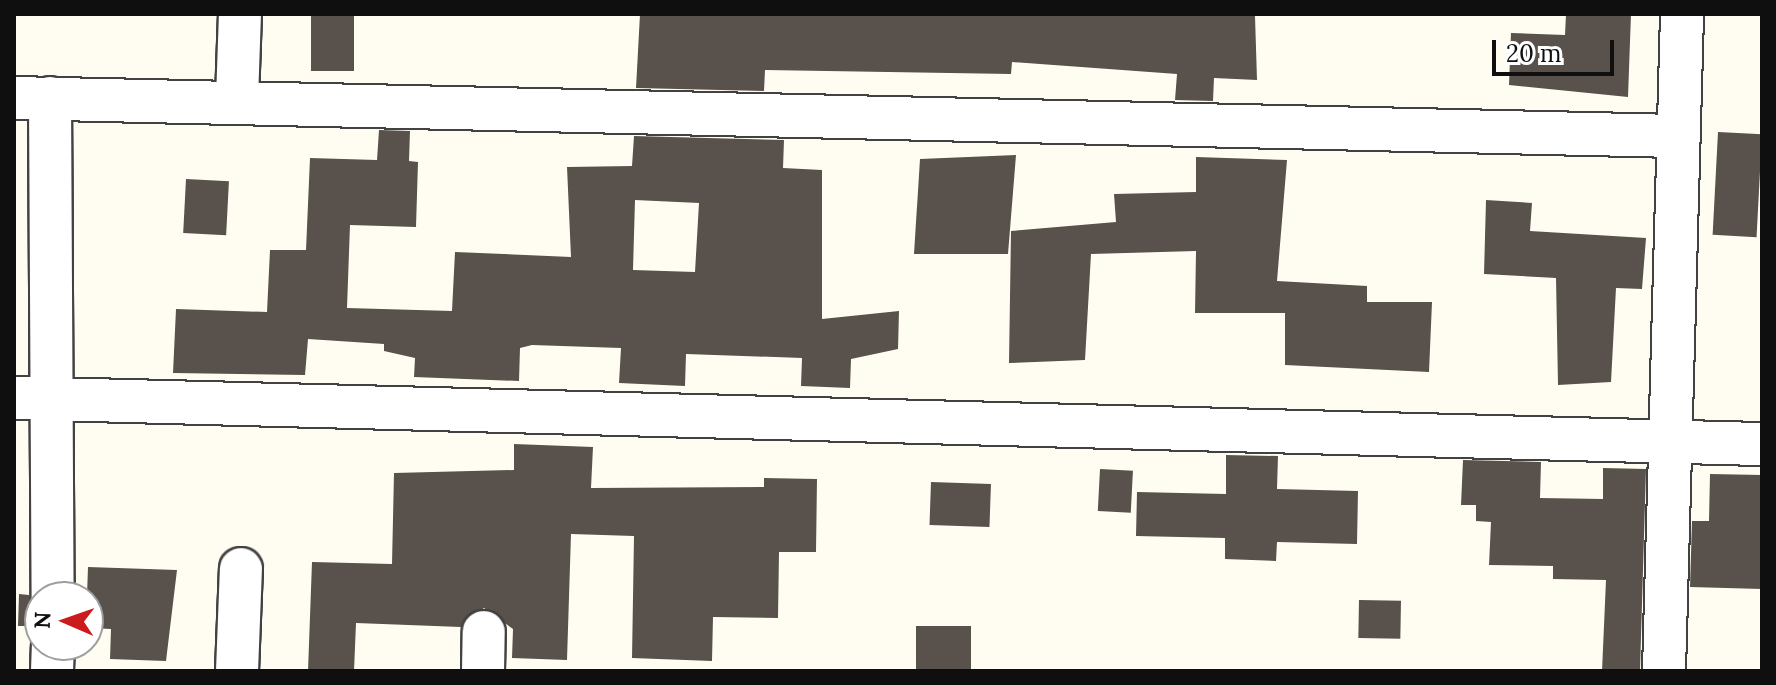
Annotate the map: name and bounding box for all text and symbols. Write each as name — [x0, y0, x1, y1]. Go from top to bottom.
scale bar — [1496, 24, 1618, 74]
text: 20 m — [1506, 38, 1562, 69]
north arrow — [24, 581, 104, 661]
text: N — [28, 611, 56, 629]

